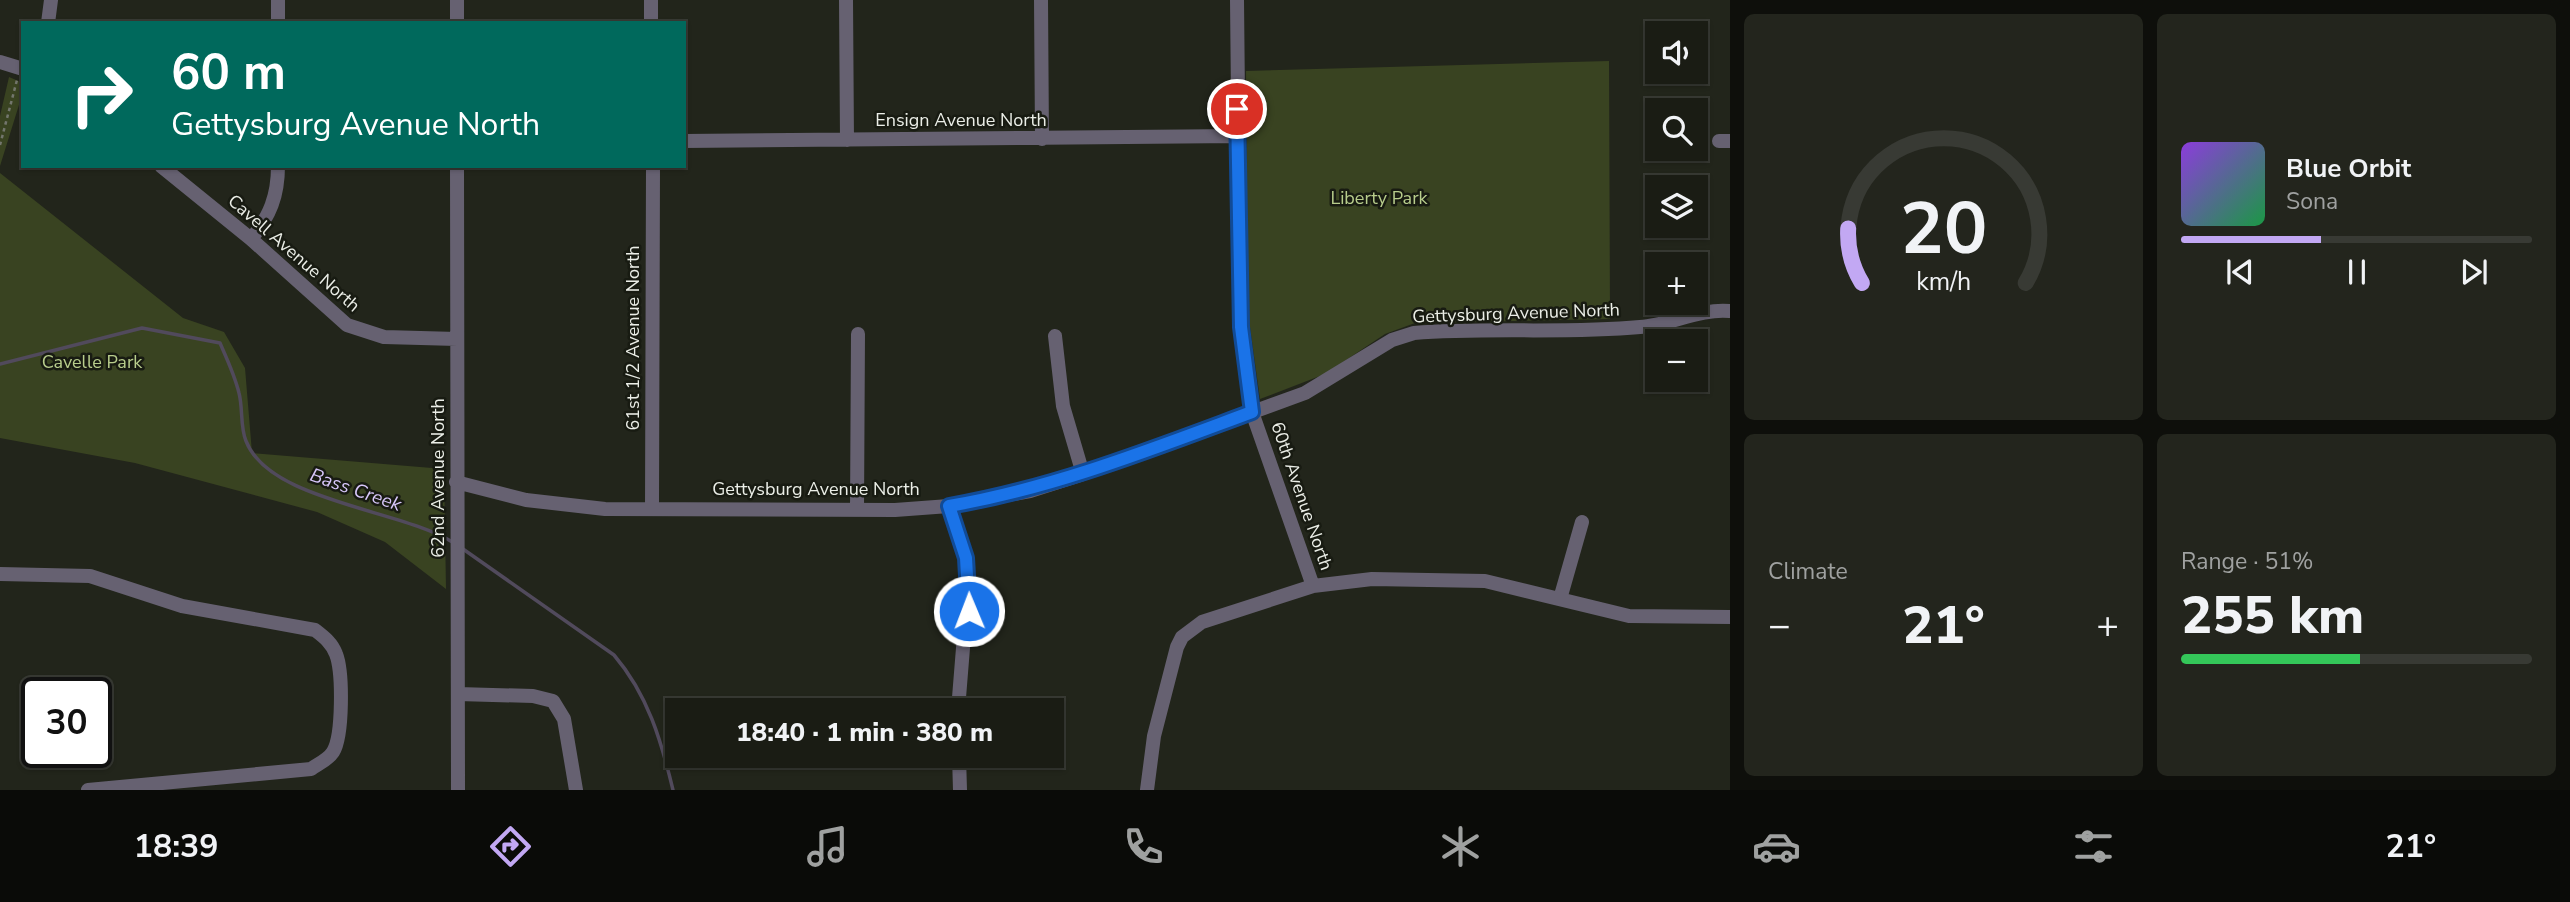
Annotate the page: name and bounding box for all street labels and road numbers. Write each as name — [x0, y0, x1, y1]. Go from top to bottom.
street label: Ensign Avenue North — [875, 108, 1047, 132]
street label: Cavell Avenue North — [223, 189, 365, 317]
street label: 61st 1/2 Avenue North — [621, 245, 645, 431]
street label: Gettysburg Avenue North — [1412, 297, 1620, 329]
street label: 62nd Avenue North — [426, 398, 450, 558]
street label: 60th Avenue North — [1265, 419, 1339, 573]
street label: Gettysburg Avenue North — [712, 477, 920, 501]

